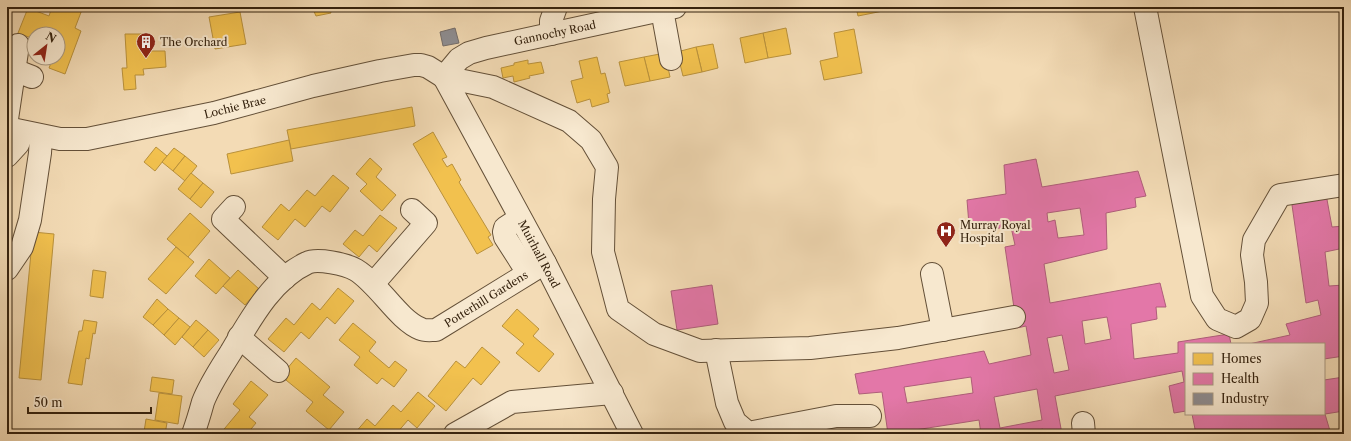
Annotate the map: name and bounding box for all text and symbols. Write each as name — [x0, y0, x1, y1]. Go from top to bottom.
street label: Gannochy Road — [513, 17, 598, 49]
north arrow — [26, 26, 66, 66]
text: N — [43, 29, 59, 46]
building icon: The Orchard — [135, 31, 157, 59]
place label: The Orchard — [160, 35, 228, 49]
street label: Lochie Brae — [203, 93, 267, 121]
street label: Muirhall Road — [515, 218, 563, 291]
place label: Murray Royal Hospital — [960, 218, 1031, 245]
hospital icon: Murray Royal Hospital — [935, 220, 957, 248]
street label: Potterhill Gardens — [442, 268, 530, 330]
legend — [1185, 343, 1325, 415]
text: Homes — [1221, 351, 1261, 366]
text: Health — [1221, 371, 1260, 386]
scale bar — [28, 389, 151, 415]
text: Industry — [1221, 391, 1269, 406]
text: 50 m — [34, 395, 63, 410]

